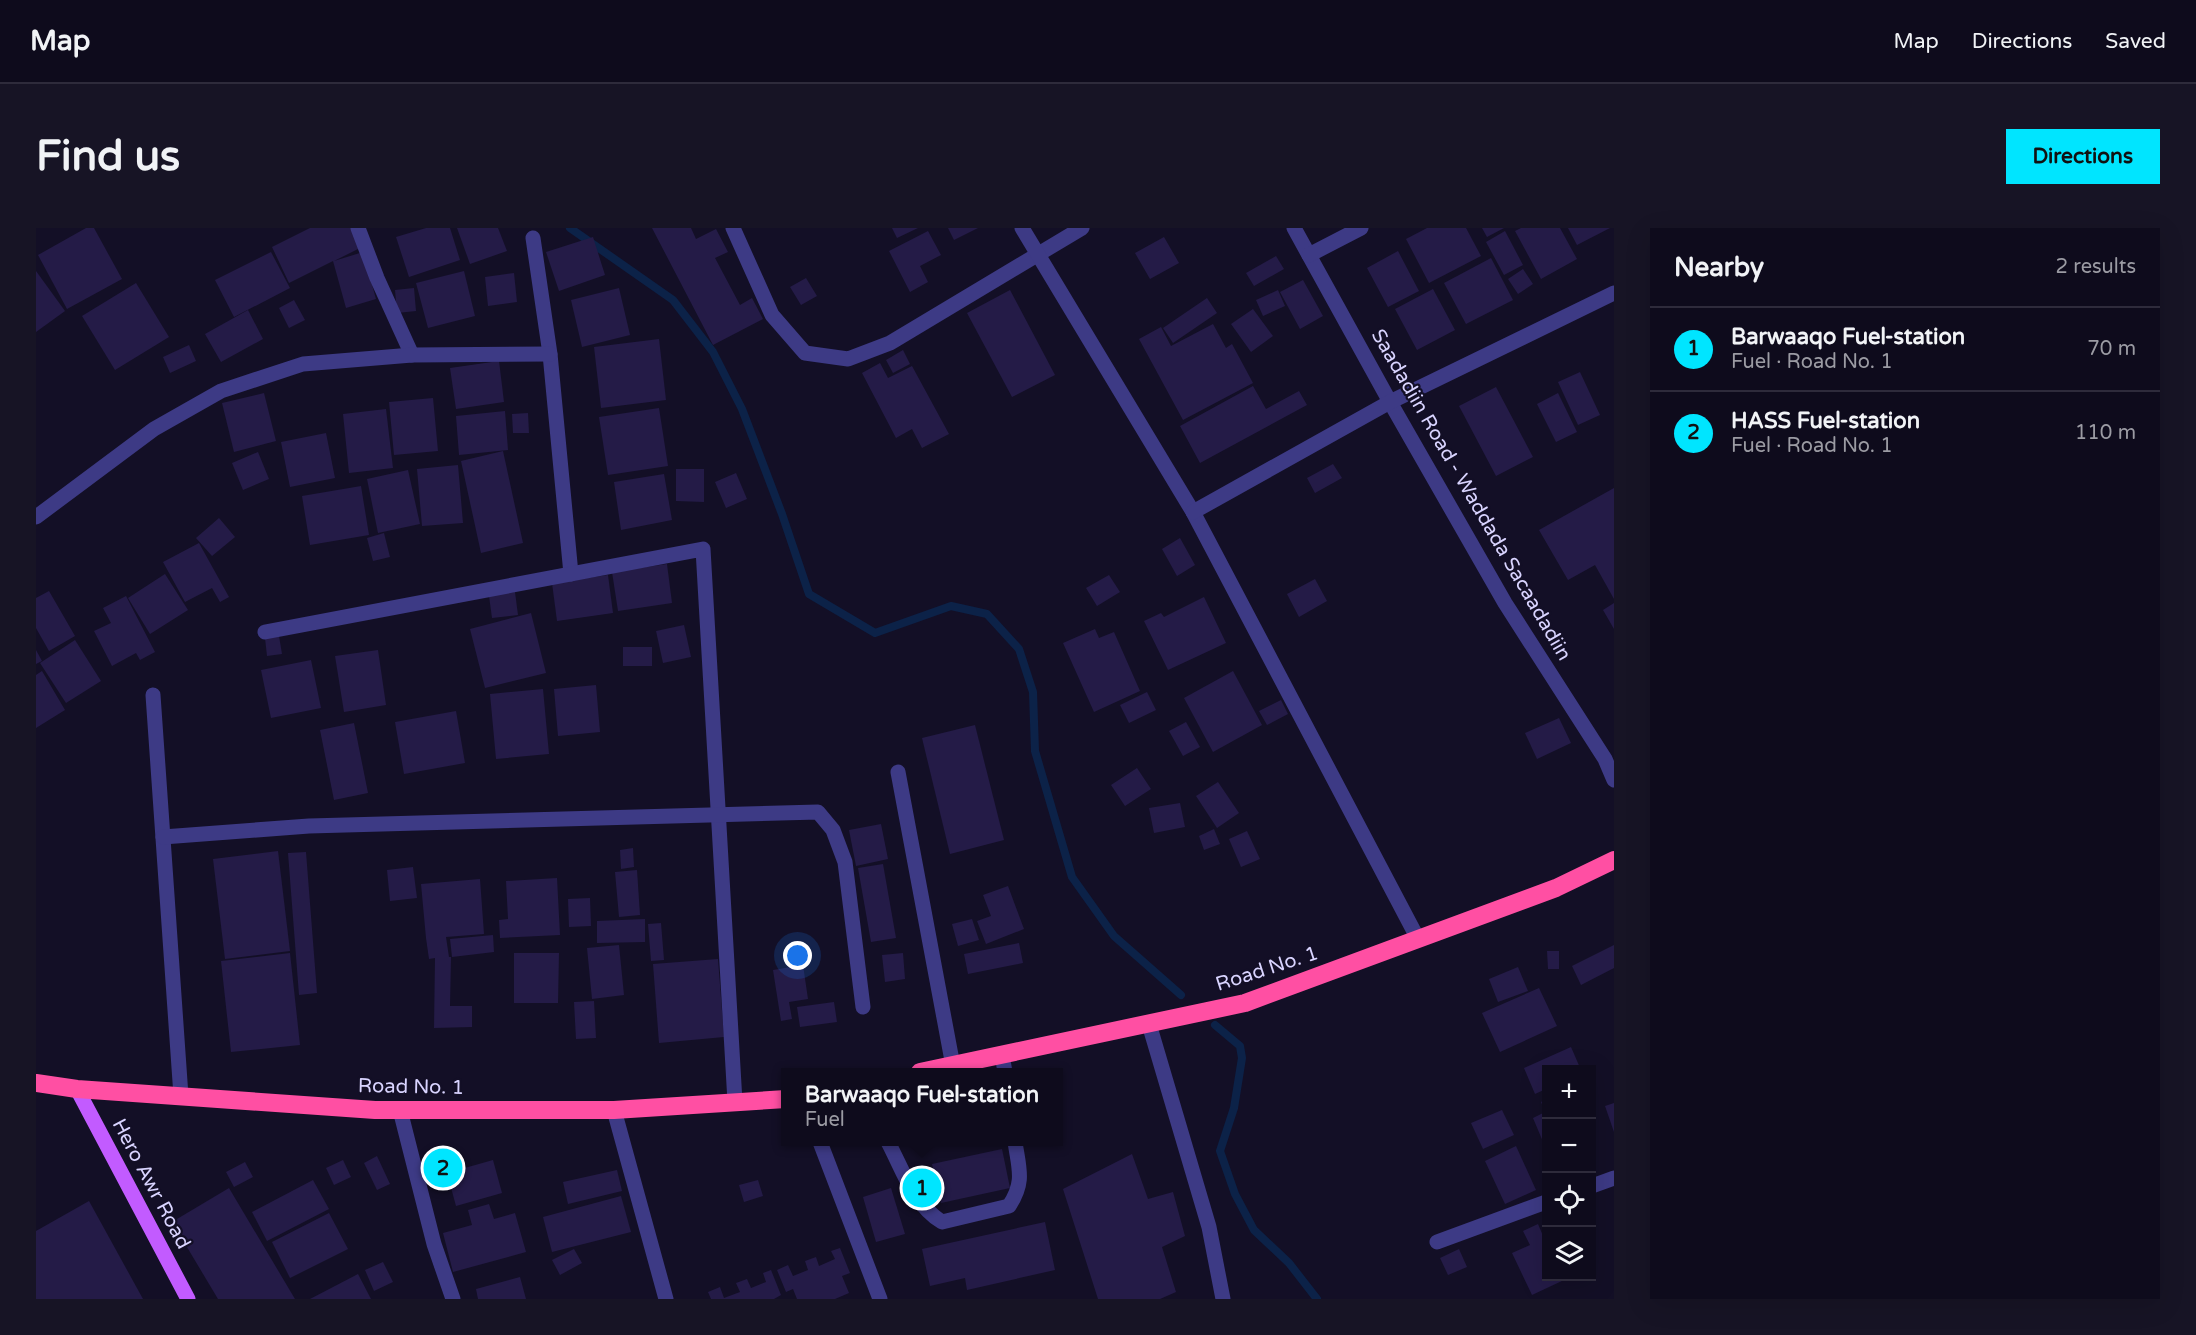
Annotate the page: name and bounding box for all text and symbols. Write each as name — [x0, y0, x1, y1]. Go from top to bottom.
text: Map — [30, 24, 90, 58]
text: Map — [1893, 29, 1939, 54]
text: Directions — [1972, 29, 2072, 54]
text: Saved — [2105, 29, 2166, 54]
button: Directions — [2006, 129, 2160, 184]
text: Find us — [36, 131, 180, 182]
text: Nearby — [1674, 252, 1764, 283]
text: 2 results — [2056, 255, 2136, 279]
text: Barwaaqo Fuel-station — [1731, 324, 1965, 350]
street label: Saadadiin Road - Waddada Sacaadadiin — [1366, 325, 1576, 665]
text: 1 — [1687, 337, 1700, 361]
text: 70 m — [2087, 337, 2136, 361]
text: Fuel · Road No. 1 — [1731, 350, 1893, 374]
text: HASS Fuel-station — [1731, 408, 1920, 434]
text: 2 — [1687, 421, 1700, 445]
text: 110 m — [2075, 421, 2136, 445]
text: Fuel · Road No. 1 — [1731, 434, 1893, 458]
your location — [783, 941, 812, 970]
street label: Road No. 1 — [1213, 941, 1321, 997]
map controls — [1542, 1065, 1596, 1281]
button: + — [1542, 1065, 1596, 1119]
popup — [781, 1068, 1063, 1146]
street label: Road No. 1 — [358, 1074, 464, 1100]
text: Barwaaqo Fuel-station — [805, 1082, 1039, 1108]
text: Fuel — [805, 1108, 845, 1132]
street label: Hero Awr Road — [107, 1115, 195, 1253]
button: − — [1542, 1119, 1596, 1173]
pin: 2 — [424, 1146, 462, 1190]
pin: 1 — [902, 1166, 942, 1210]
button: locate — [1542, 1173, 1596, 1227]
button: layers — [1542, 1227, 1596, 1281]

